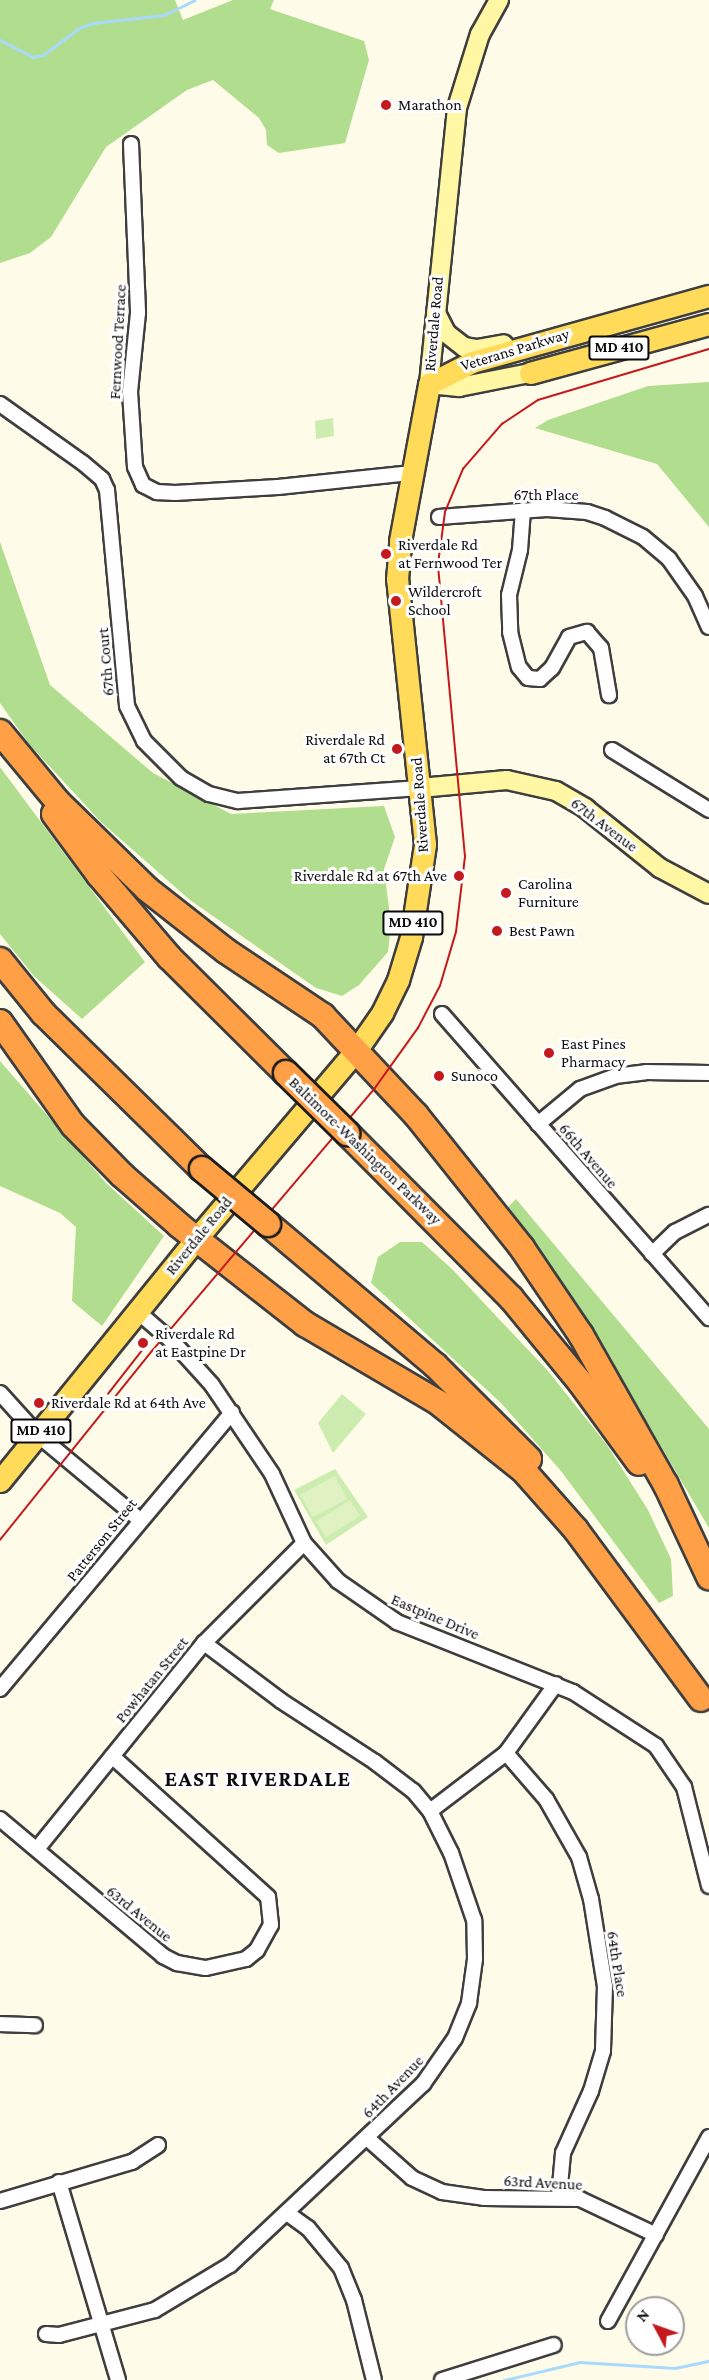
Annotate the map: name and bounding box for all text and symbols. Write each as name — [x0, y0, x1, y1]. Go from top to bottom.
place label: Marathon — [398, 95, 462, 115]
marker: Marathon — [379, 98, 393, 112]
street label: Riverdale Road — [420, 276, 448, 372]
street label: Fernwood Terrace — [105, 284, 131, 400]
street label: Veterans Parkway — [458, 324, 572, 376]
road number: MD 410 — [588, 336, 650, 360]
street label: 67th Place — [514, 485, 578, 505]
place label: Riverdale Rd at Fernwood Ter — [398, 535, 502, 573]
marker: Riverdale Rd at Fernwood Ter — [379, 547, 393, 561]
place label: Wildercroft School — [408, 582, 482, 620]
marker: Wildercroft School — [389, 594, 403, 608]
street label: 67th Court — [93, 627, 119, 697]
place label: Riverdale Rd at 67th Ct — [305, 730, 385, 768]
marker: Riverdale Rd at 67th Ct — [390, 742, 404, 756]
street label: Riverdale Road — [407, 757, 433, 853]
street label: 67th Avenue — [567, 794, 641, 856]
place label: Riverdale Rd at 67th Ave — [294, 866, 447, 886]
marker: Riverdale Rd at 67th Ave — [452, 869, 466, 883]
place label: Carolina Furniture — [518, 874, 579, 912]
marker: Carolina Furniture — [499, 886, 513, 900]
road number: MD 410 — [382, 911, 444, 935]
place label: Best Pawn — [509, 921, 575, 941]
marker: Best Pawn — [490, 924, 504, 938]
place label: East Pines Pharmacy — [561, 1034, 626, 1072]
marker: East Pines Pharmacy — [542, 1046, 556, 1060]
place label: Sunoco — [451, 1066, 498, 1086]
marker: Sunoco — [432, 1069, 446, 1083]
street label: Baltimore-Washington Parkway — [285, 1073, 445, 1229]
street label: 66th Avenue — [554, 1119, 622, 1193]
street label: Riverdale Road — [162, 1193, 236, 1279]
place label: Riverdale Rd at Eastpine Dr — [155, 1324, 246, 1362]
marker: Riverdale Rd at Eastpine Dr — [136, 1336, 150, 1350]
place label: Riverdale Rd at 64th Ave — [51, 1393, 206, 1413]
marker: Riverdale Rd at 64th Ave — [32, 1396, 46, 1410]
road number: MD 410 — [9, 1419, 72, 1443]
street label: Patterson Street — [63, 1494, 141, 1586]
street label: Eastpine Drive — [388, 1590, 482, 1644]
street label: Powhatan Street — [111, 1633, 193, 1727]
district label: EAST RIVERDALE — [165, 1766, 351, 1792]
street label: 63rd Avenue — [102, 1882, 176, 1946]
street label: 64th Place — [602, 1930, 632, 1998]
street label: 64th Avenue — [358, 2051, 428, 2123]
street label: 63rd Avenue — [503, 2171, 583, 2195]
north arrow — [625, 2296, 685, 2356]
text: N — [633, 2305, 653, 2325]

